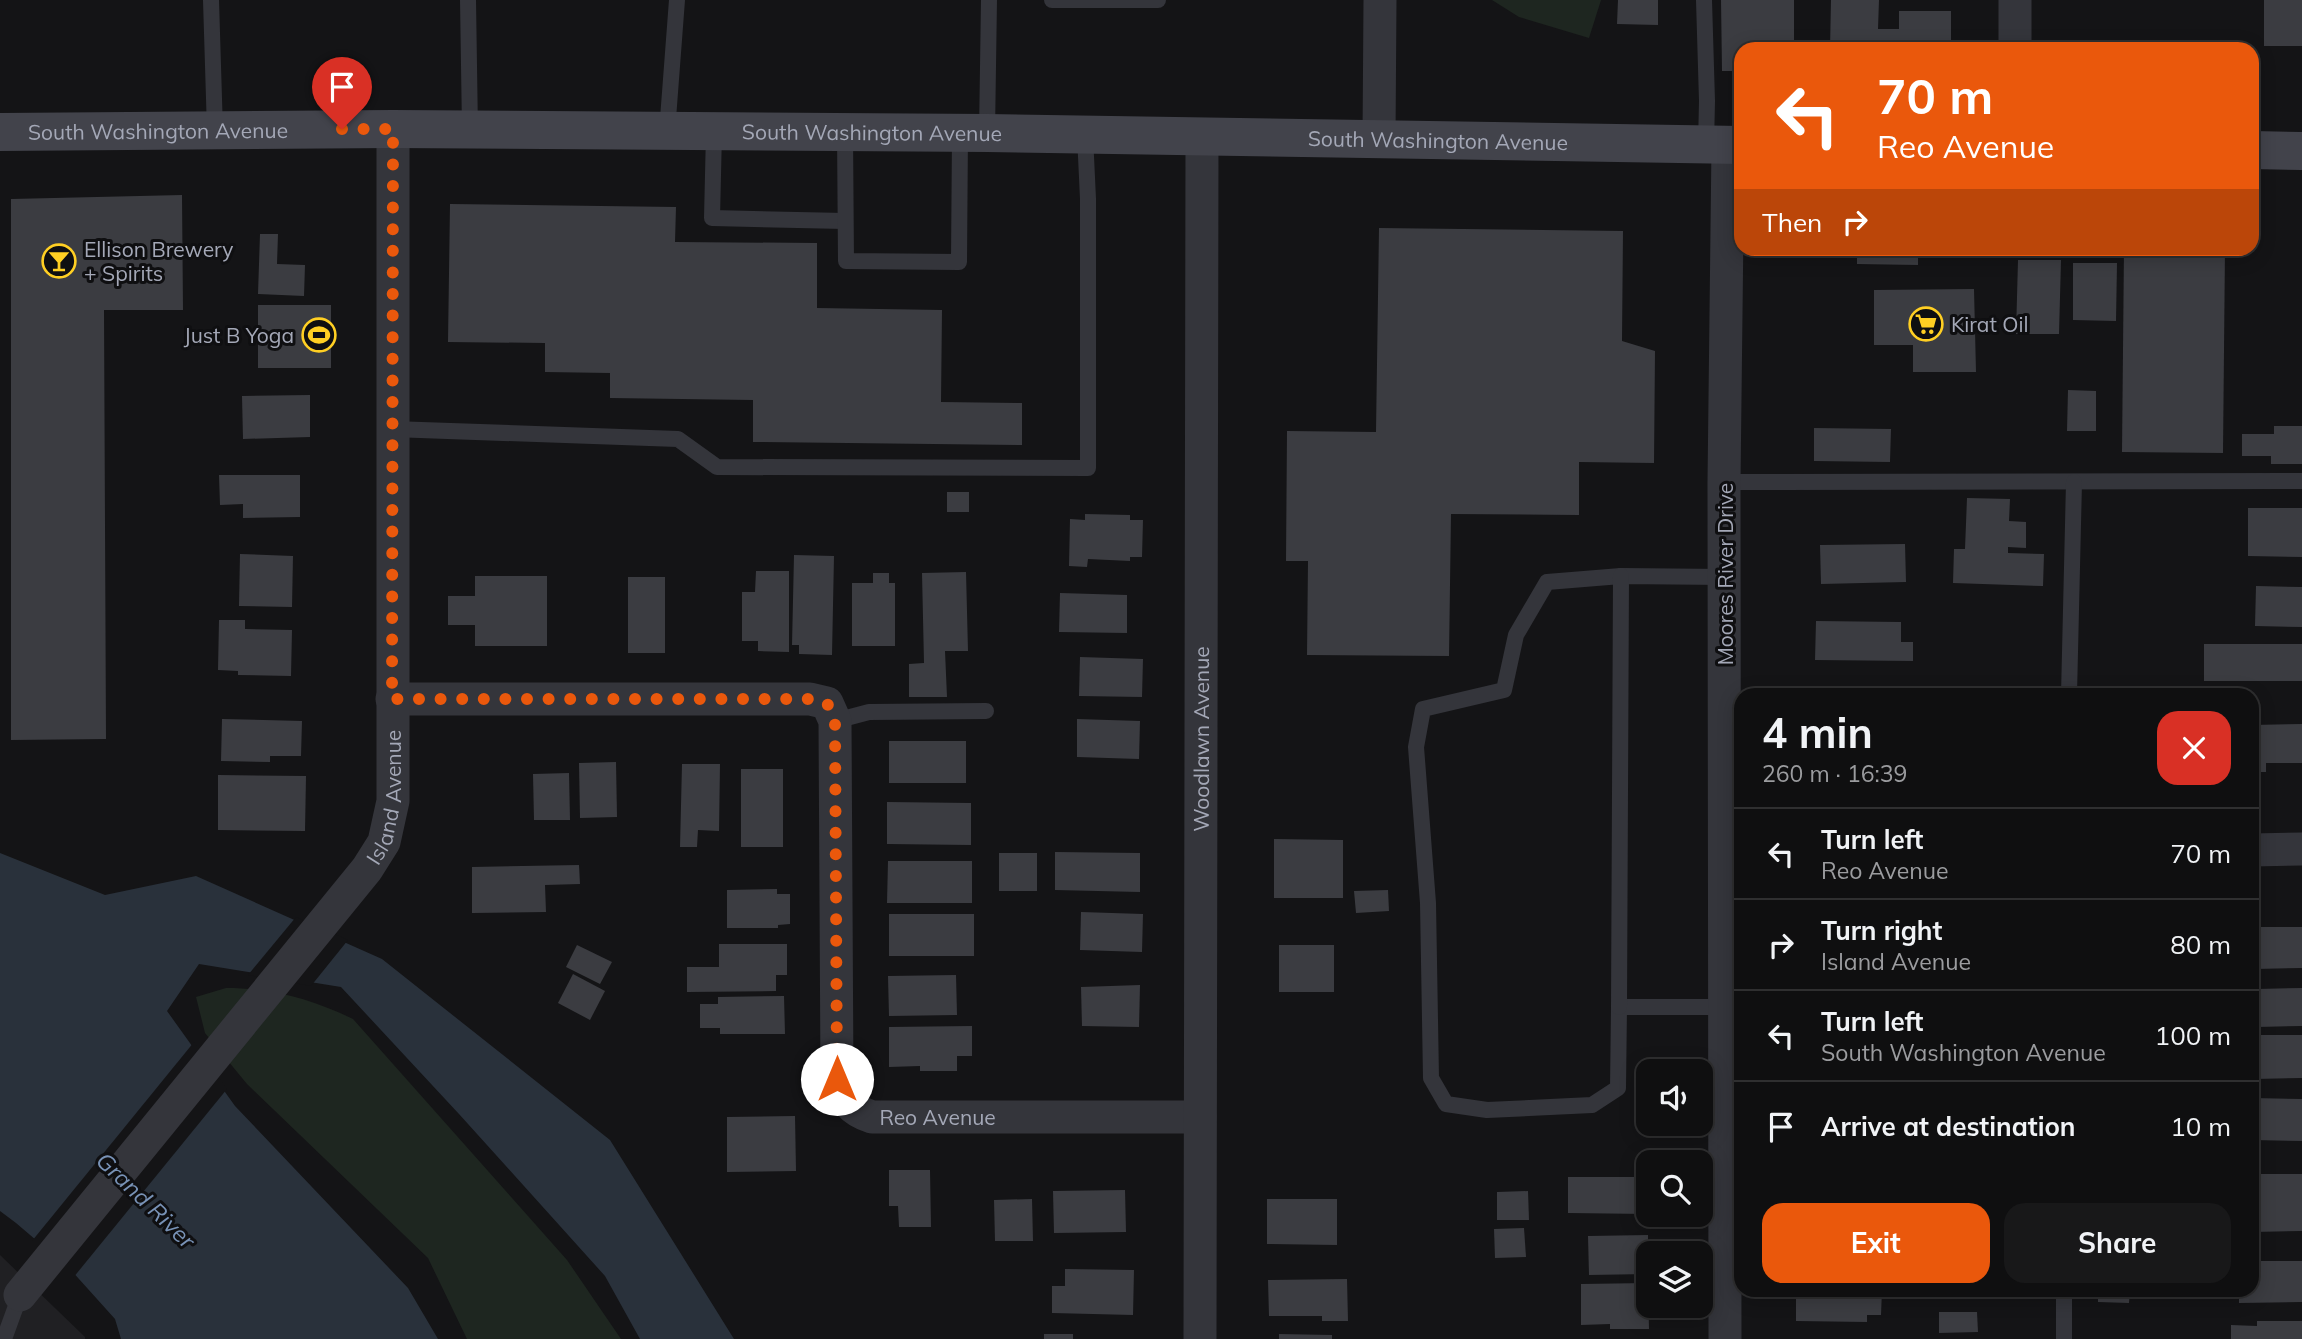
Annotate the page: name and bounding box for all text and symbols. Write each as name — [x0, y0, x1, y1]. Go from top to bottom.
pin — [312, 57, 372, 129]
text: 70 m — [1877, 65, 1993, 126]
icon: arrive — [323, 68, 361, 106]
icon: left — [1762, 70, 1853, 161]
street label: South Washington Avenue — [28, 117, 288, 145]
street label: South Washington Avenue — [742, 118, 1002, 146]
street label: South Washington Avenue — [1308, 125, 1568, 155]
text: Reo Avenue — [1877, 126, 2054, 166]
icon: right — [1836, 203, 1874, 241]
text: Then — [1762, 206, 1822, 239]
place label: Ellison Brewery + Spirits — [84, 236, 234, 286]
bar icon: Ellison Brewery + Spirits — [40, 242, 78, 280]
supermarket icon: Kirat Oil — [1907, 305, 1945, 343]
place label: Kirat Oil — [1951, 311, 2028, 337]
sports icon: Just B Yoga — [300, 316, 338, 354]
place label: Just B Yoga — [184, 322, 294, 348]
street label: Moores River Drive — [1712, 483, 1738, 665]
street label: Woodlawn Avenue — [1188, 646, 1214, 832]
text: 4 min — [1762, 706, 1873, 759]
button: close — [2157, 711, 2231, 785]
street label: Island Avenue — [360, 730, 406, 869]
text: 260 m · 16:39 — [1762, 759, 1907, 788]
text: Turn left — [1821, 823, 1923, 856]
icon: left — [1762, 835, 1800, 873]
text: 70 m — [2170, 837, 2231, 870]
text: Reo Avenue — [1821, 856, 1948, 885]
text: Turn right — [1821, 914, 1942, 947]
icon: right — [1762, 926, 1800, 964]
text: 80 m — [2170, 928, 2231, 961]
text: Island Avenue — [1821, 947, 1971, 976]
text: Turn left — [1821, 1005, 1923, 1038]
icon: left — [1762, 1017, 1800, 1055]
text: 100 m — [2155, 1019, 2231, 1052]
text: South Washington Avenue — [1821, 1038, 2106, 1067]
position arrow — [800, 1042, 874, 1116]
map controls — [1636, 1059, 1713, 1318]
button: sound — [1636, 1059, 1713, 1136]
street label: Reo Avenue — [879, 1104, 996, 1130]
icon: arrive — [1762, 1108, 1800, 1146]
text: Arrive at destination — [1821, 1110, 2076, 1143]
text: 10 m — [2170, 1110, 2231, 1143]
water label: Grand River — [90, 1146, 203, 1255]
button: search — [1636, 1150, 1713, 1227]
button: Exit — [1762, 1203, 1990, 1283]
button: Share — [2004, 1203, 2231, 1283]
button: layers — [1636, 1241, 1713, 1318]

